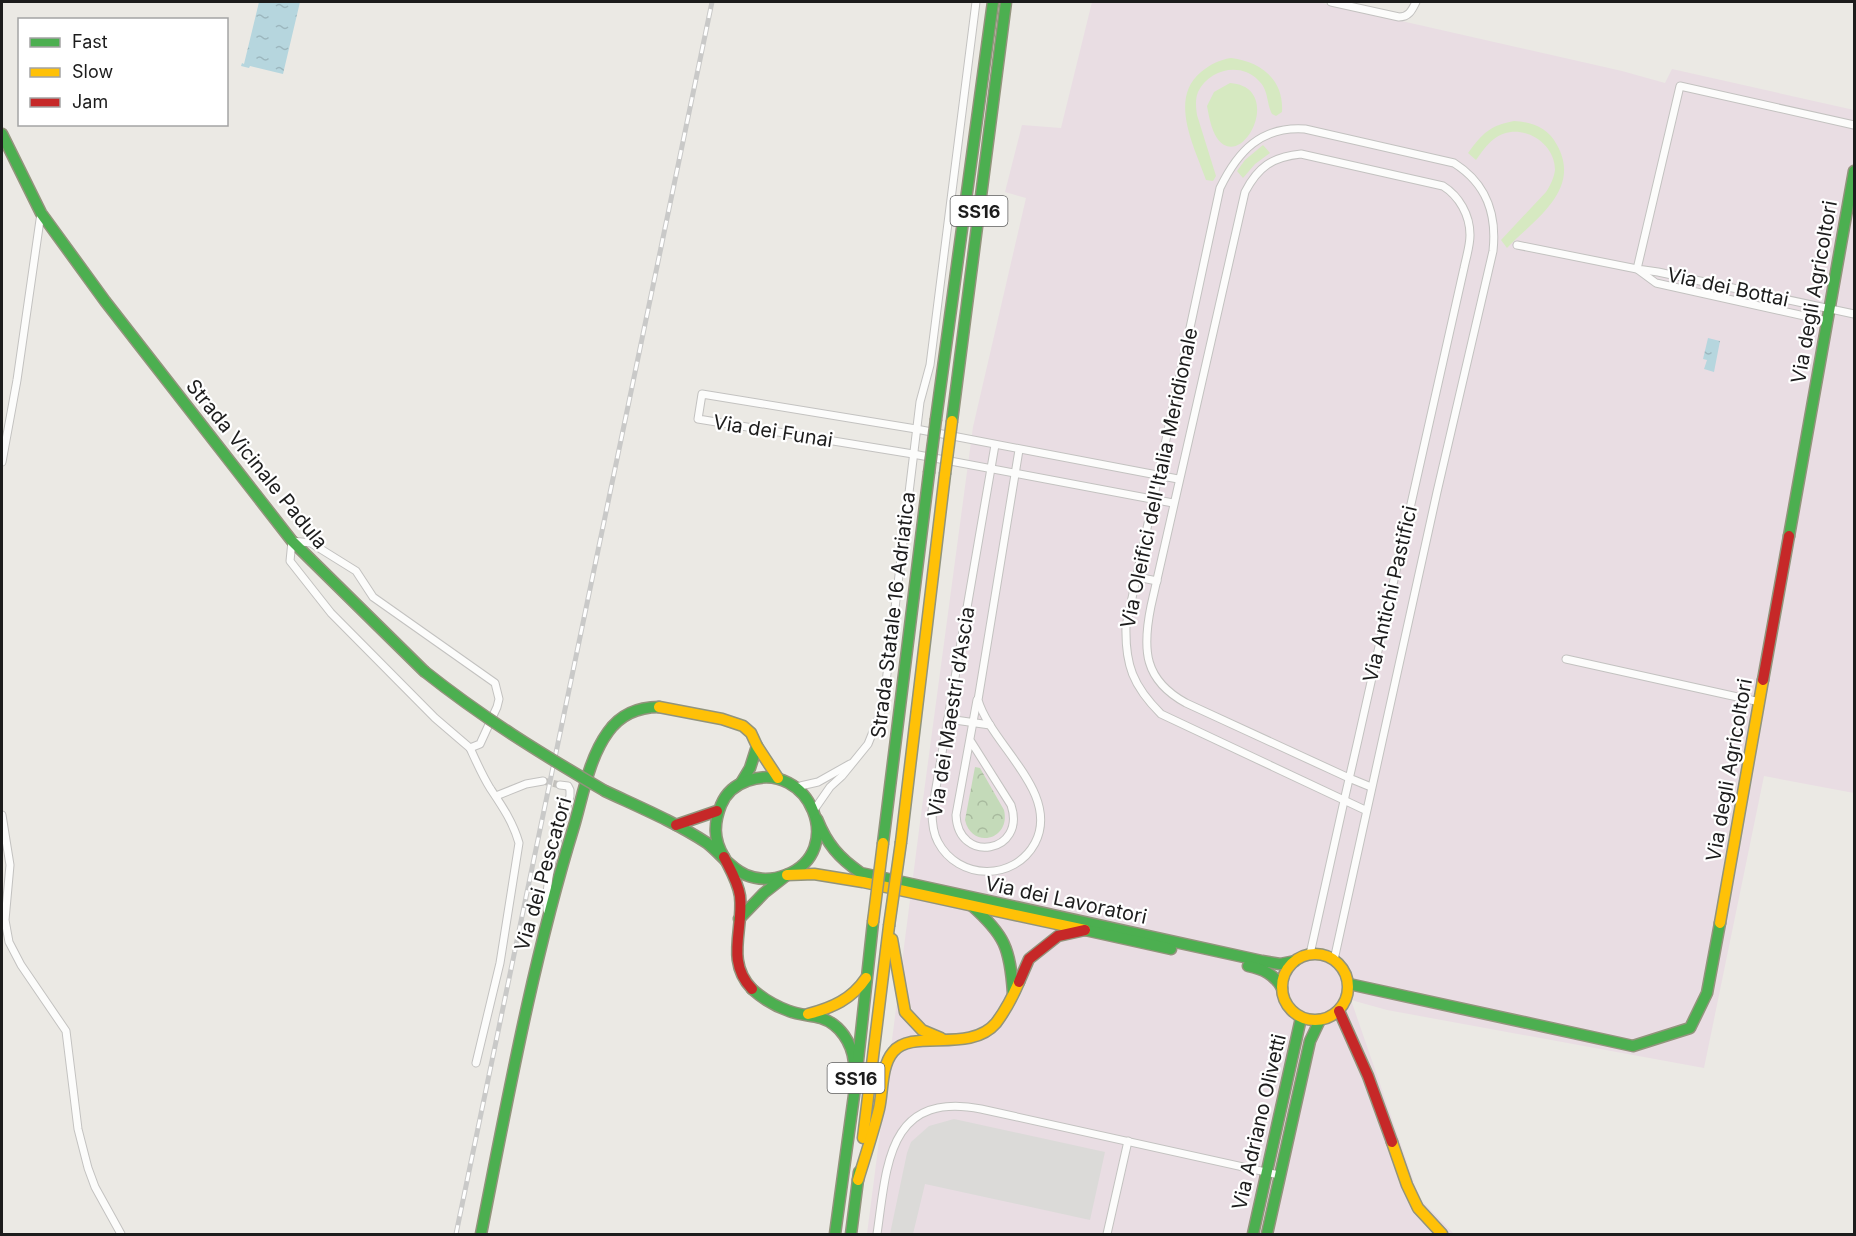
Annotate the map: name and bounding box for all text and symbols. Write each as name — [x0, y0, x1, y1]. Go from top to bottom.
legend — [18, 18, 228, 126]
text: Fast — [72, 31, 108, 52]
text: Slow — [72, 61, 113, 82]
text: Jam — [72, 91, 108, 112]
road number: SS16 — [950, 196, 1008, 226]
street label: Via degli Agricoltori — [1786, 199, 1842, 385]
street label: Via dei Bottai — [1665, 262, 1791, 312]
street label: Via Oleifici dell'Italia Meridionale — [1115, 325, 1203, 631]
street label: Strada Vicinale Padula — [181, 374, 333, 554]
street label: Via dei Funai — [711, 410, 835, 452]
street label: Strada Statale 16 Adriatica — [866, 490, 920, 740]
street label: Via Antichi Pastifici — [1358, 503, 1422, 685]
street label: Via dei Maestri d’Ascia — [923, 605, 979, 819]
street label: Via degli Agricoltori — [1701, 677, 1757, 863]
street label: Via dei Pescatori — [510, 794, 576, 954]
street label: Via dei Lavoratori — [983, 871, 1149, 929]
street label: Via Adriano Olivetti — [1227, 1032, 1291, 1212]
road number: SS16 — [828, 1063, 884, 1093]

